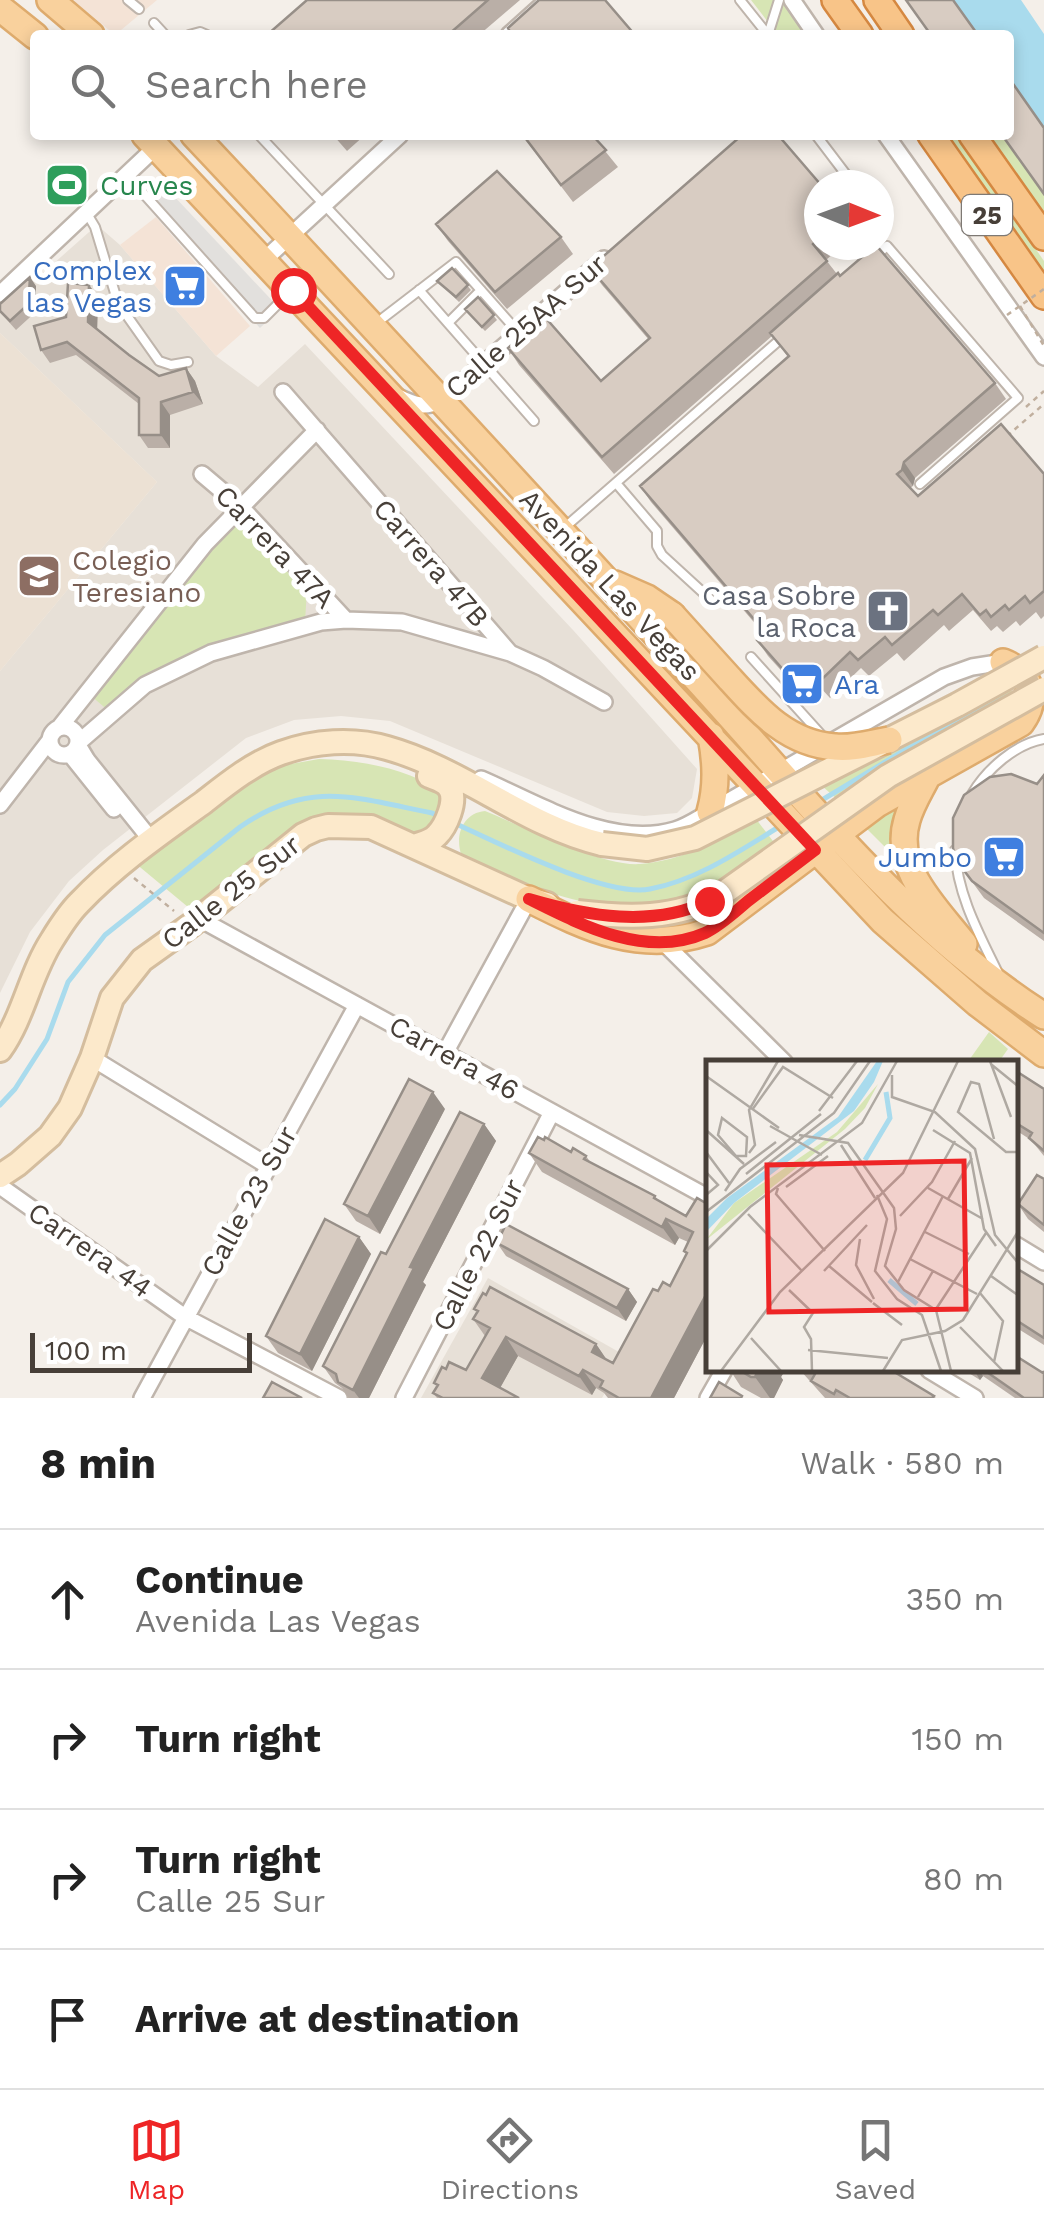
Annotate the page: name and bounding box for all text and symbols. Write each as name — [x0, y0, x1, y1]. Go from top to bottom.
search box — [30, 30, 1014, 140]
icon: search — [65, 58, 120, 113]
text: Search here — [145, 63, 368, 107]
sports icon: Curves — [44, 162, 90, 208]
place label: Curves — [100, 169, 193, 202]
north arrow — [804, 170, 894, 260]
road number: 25 — [962, 195, 1012, 235]
street label: Calle 25AA Sur — [439, 247, 613, 405]
place label: Complex las Vegas — [26, 254, 152, 319]
supermarket icon: Complex las Vegas — [162, 263, 208, 309]
route start — [271, 268, 317, 314]
street label: Carrera 47A — [208, 479, 342, 615]
street label: Avenida Las Vegas — [513, 482, 707, 688]
street label: Carrera 47B — [366, 492, 496, 634]
place label: Colegio Teresiano — [72, 544, 201, 609]
school or university icon: Colegio Teresiano — [16, 553, 62, 599]
place label: Casa Sobre la Roca — [702, 579, 856, 644]
church icon: Casa Sobre la Roca — [865, 588, 911, 634]
supermarket icon: Ara — [779, 661, 825, 707]
place label: Ara — [834, 668, 880, 701]
street label: Calle 25 Sur — [155, 828, 307, 956]
supermarket icon: Jumbo — [981, 834, 1027, 880]
place label: Jumbo — [878, 841, 972, 874]
route end — [687, 879, 733, 925]
street label: Carrera 46 — [383, 1009, 525, 1107]
inset map — [706, 1060, 1019, 1373]
street label: Calle 23 Sur — [194, 1120, 304, 1282]
street label: Calle 22 Sur — [425, 1173, 531, 1337]
street label: Carrera 44 — [22, 1195, 158, 1305]
scale bar — [30, 1328, 252, 1372]
text: 100 m — [45, 1334, 127, 1367]
text: 8 min — [40, 1439, 156, 1488]
text: Walk · 580 m — [800, 1444, 1004, 1482]
text: Continue — [135, 1558, 304, 1602]
icon: ahead — [40, 1572, 95, 1627]
text: 350 m — [905, 1580, 1004, 1618]
text: Avenida Las Vegas — [135, 1602, 421, 1640]
icon: right — [40, 1712, 95, 1767]
text: Turn right — [135, 1717, 321, 1761]
text: 150 m — [912, 1720, 1004, 1758]
text: Turn right — [135, 1838, 321, 1882]
icon: right — [40, 1852, 95, 1907]
text: 80 m — [923, 1860, 1004, 1898]
text: Calle 25 Sur — [135, 1882, 325, 1920]
icon: arrive — [40, 1992, 95, 2047]
text: Arrive at destination — [135, 1997, 520, 2041]
tab: Map — [128, 2113, 185, 2206]
tab: Directions — [441, 2113, 579, 2206]
tab: Saved — [835, 2113, 916, 2206]

